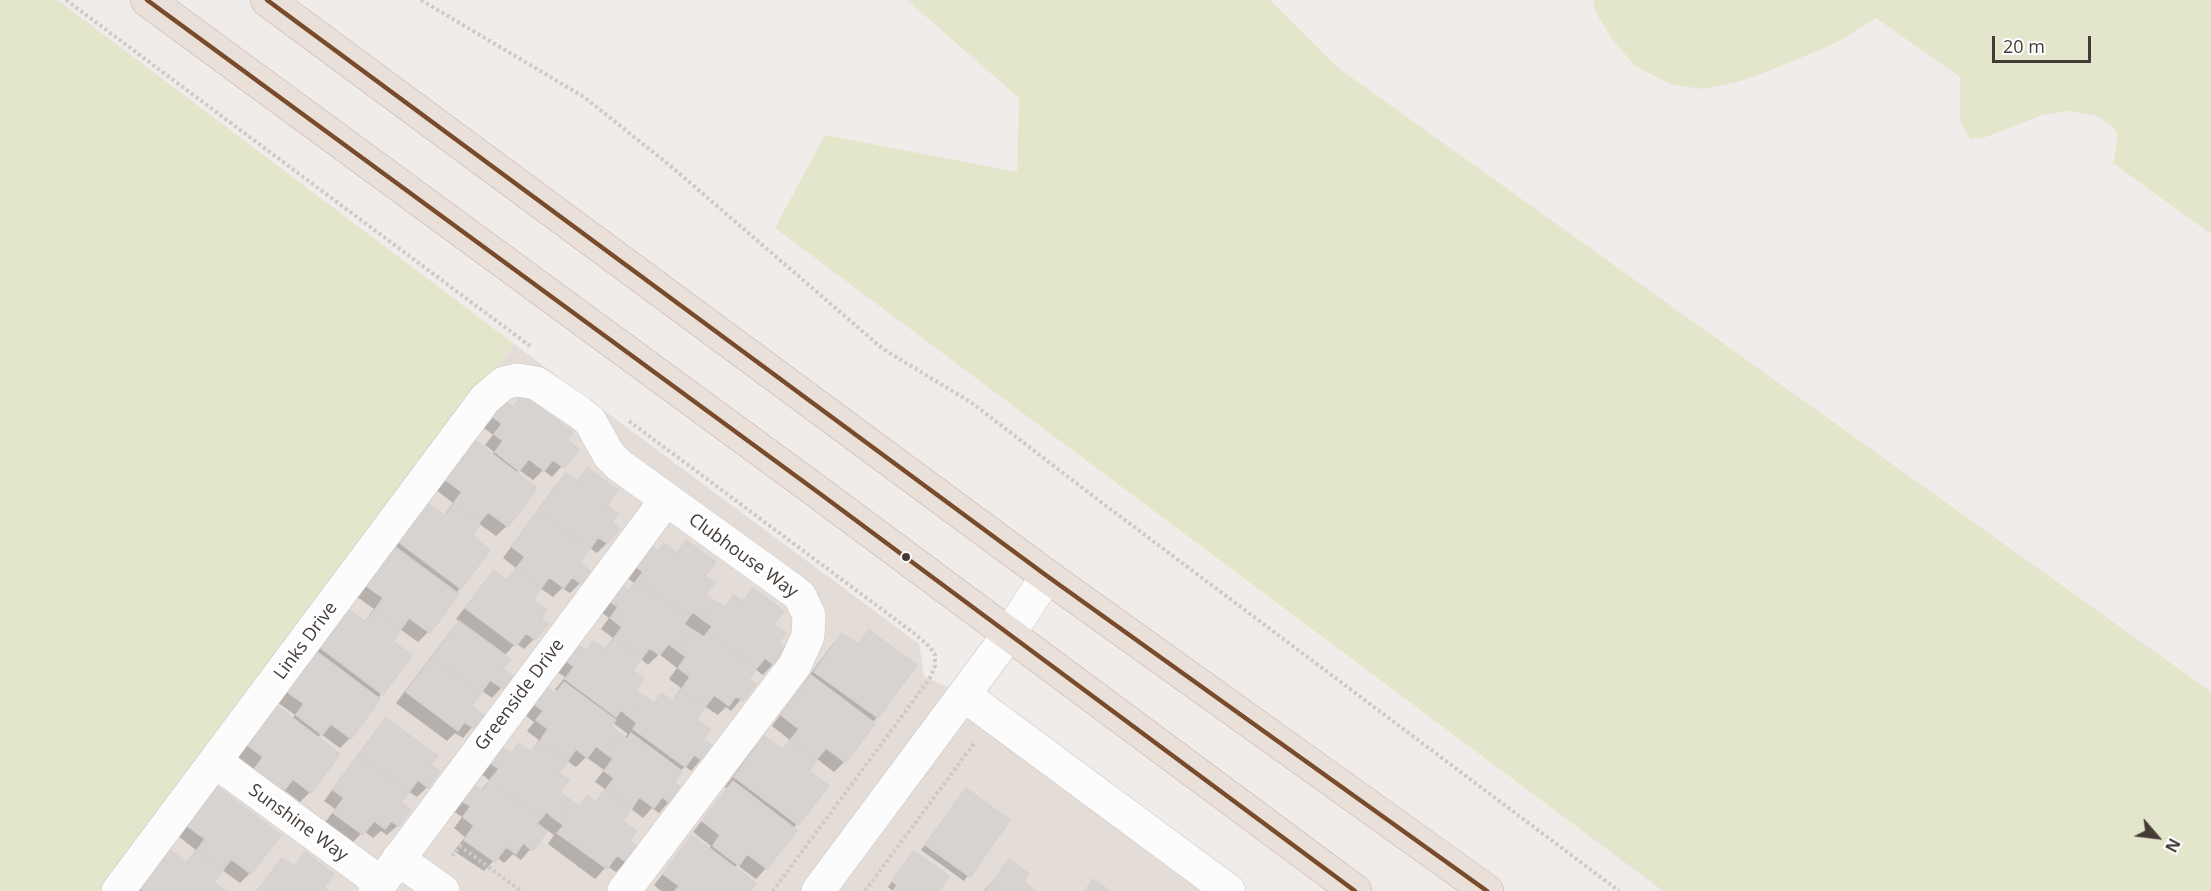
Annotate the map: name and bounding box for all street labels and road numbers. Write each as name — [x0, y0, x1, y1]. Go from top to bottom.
street label: Clubhouse Way — [684, 509, 802, 603]
street label: Links Drive — [270, 598, 342, 684]
street label: Greenside Drive — [471, 635, 569, 755]
street label: Sunshine Way — [244, 780, 352, 866]

